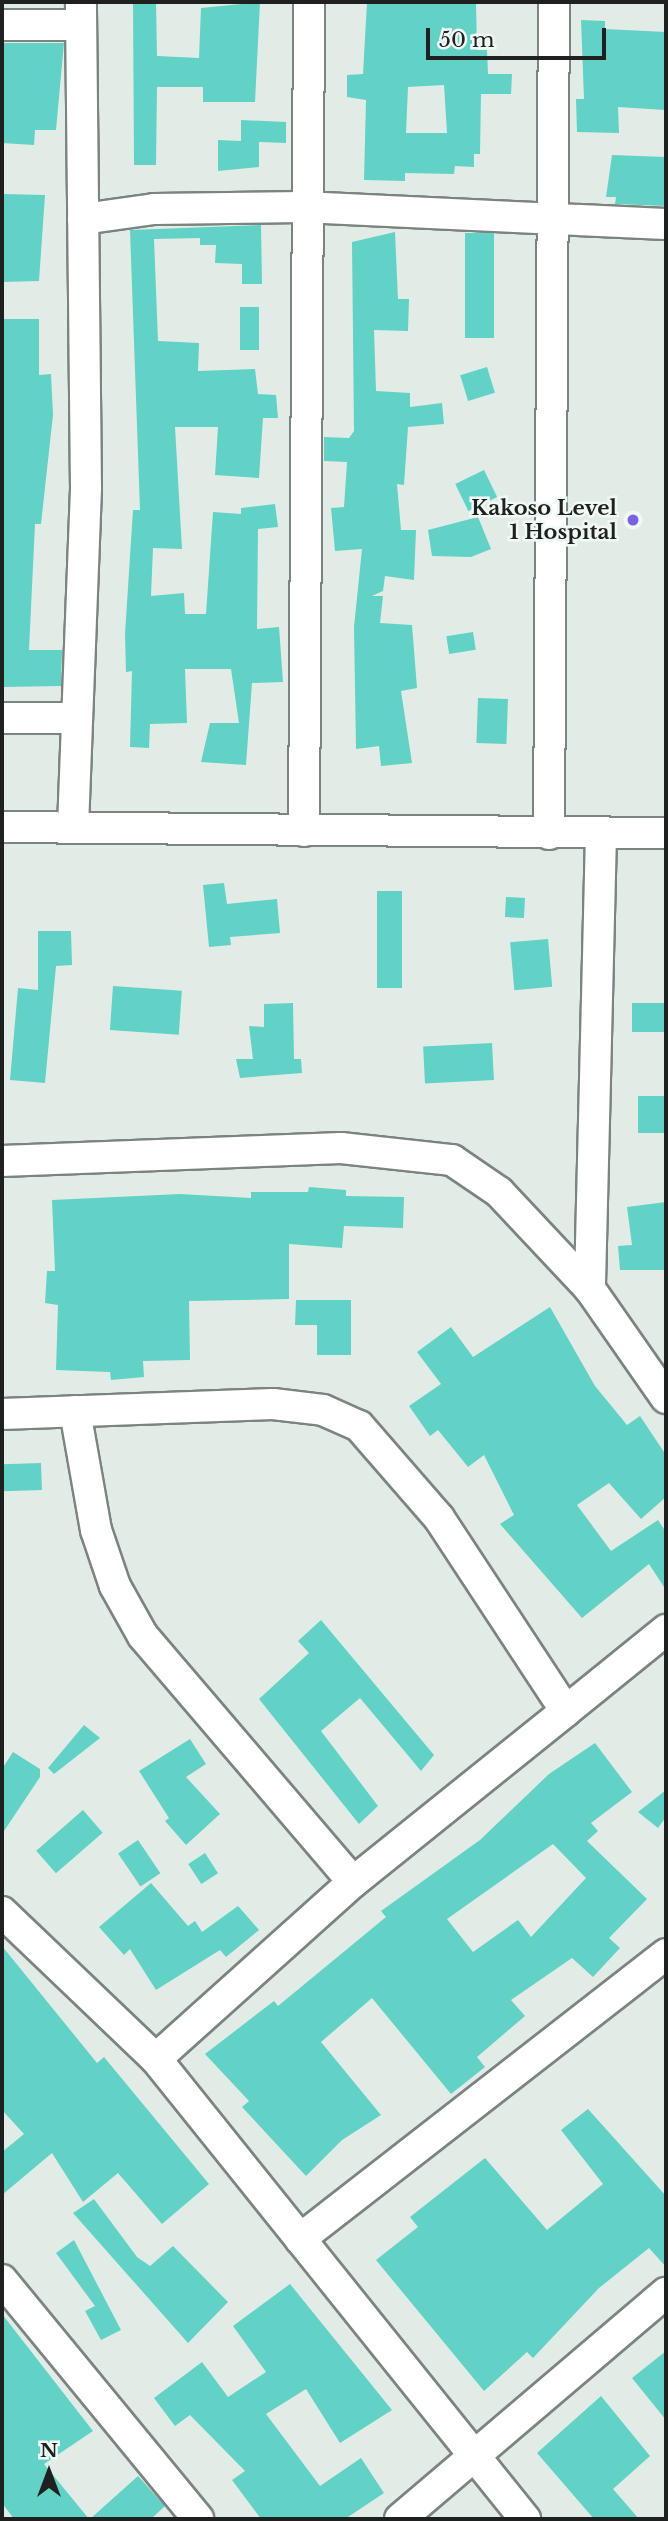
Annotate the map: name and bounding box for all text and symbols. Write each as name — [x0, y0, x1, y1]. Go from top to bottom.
scale bar — [430, 14, 610, 58]
text: 50 m — [439, 27, 494, 53]
place label: Kakoso Level 1 Hospital — [471, 495, 617, 545]
marker: Kakoso Level 1 Hospital — [623, 510, 643, 530]
north arrow — [14, 2437, 84, 2507]
text: N — [40, 2439, 58, 2462]

